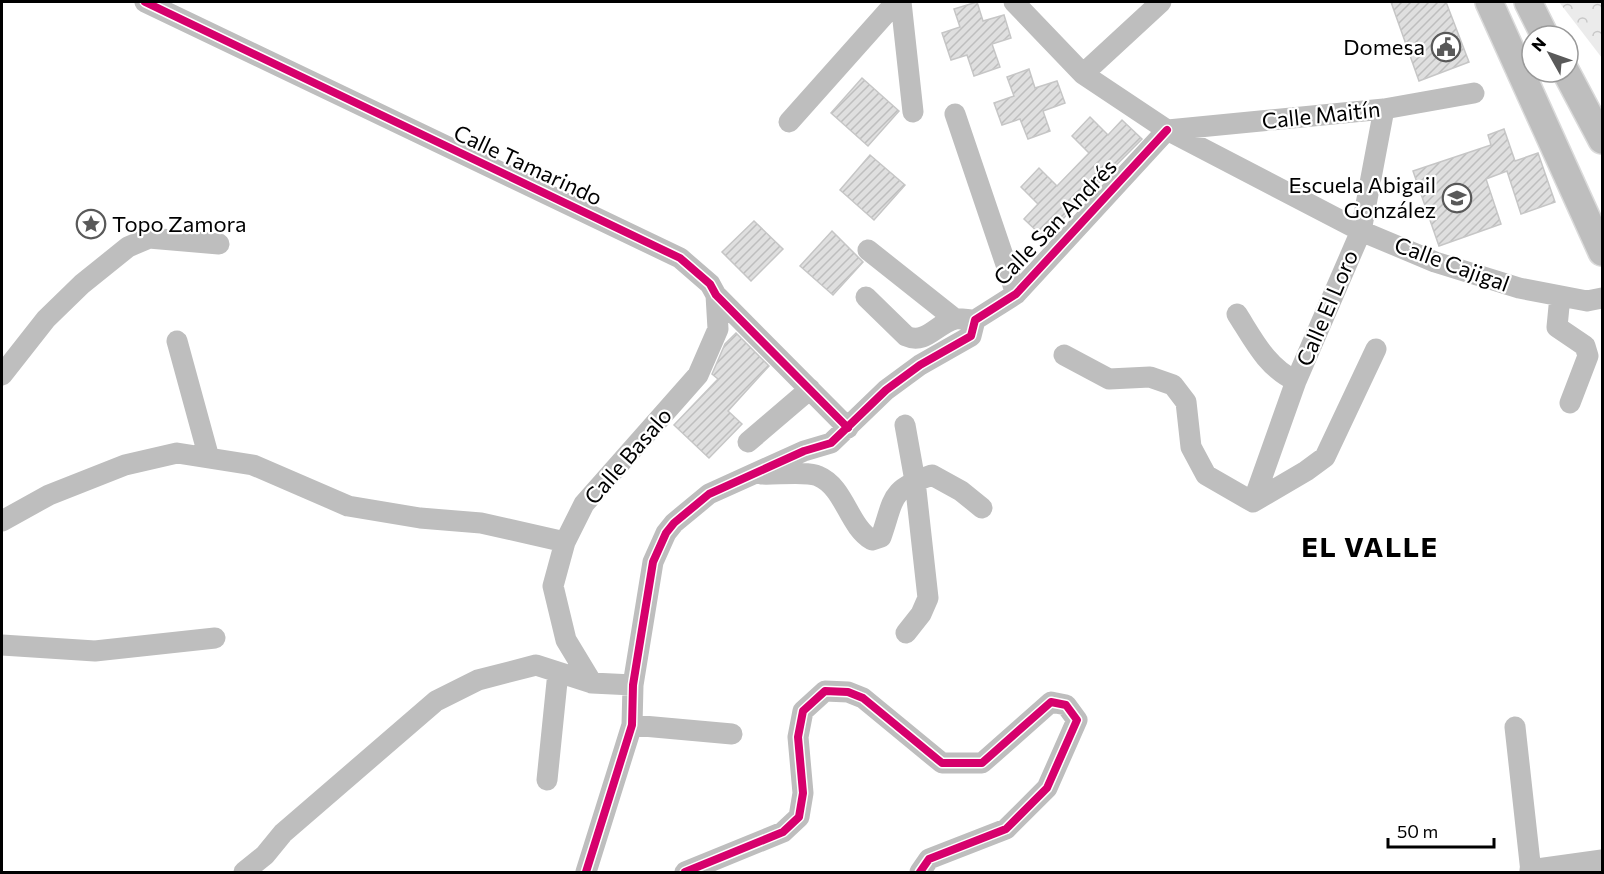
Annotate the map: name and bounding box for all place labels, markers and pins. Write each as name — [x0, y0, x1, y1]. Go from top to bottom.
public building icon: Domesa — [1430, 31, 1462, 63]
place label: Domesa — [1343, 33, 1425, 60]
place label: Escuela Abigail González — [1289, 171, 1436, 223]
school or university icon: Escuela Abigail González — [1441, 182, 1473, 214]
place icon: Topo Zamora — [75, 208, 107, 240]
place label: Topo Zamora — [112, 210, 247, 237]

